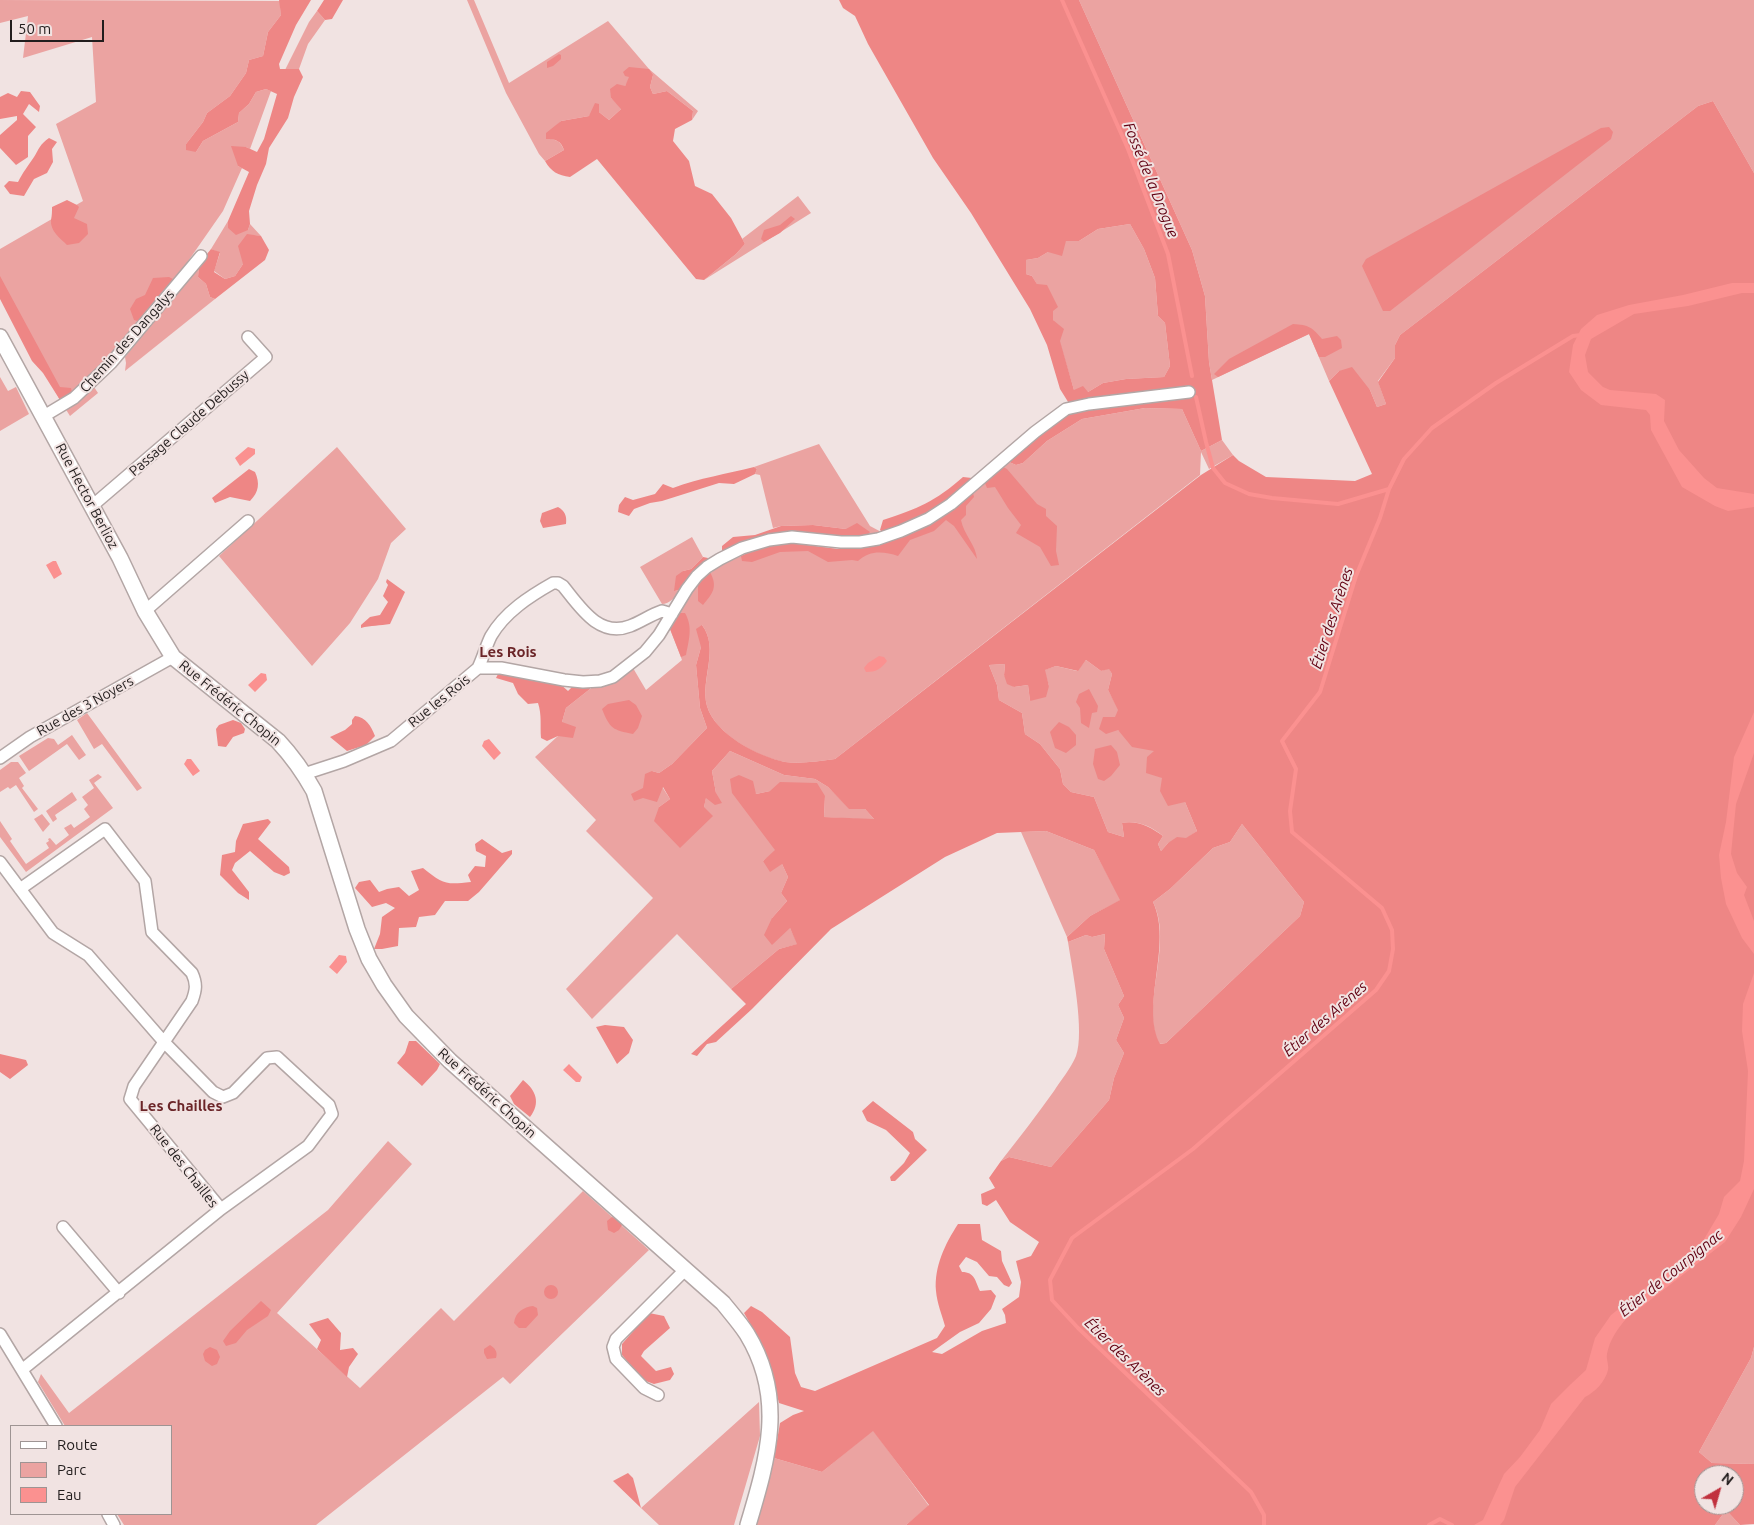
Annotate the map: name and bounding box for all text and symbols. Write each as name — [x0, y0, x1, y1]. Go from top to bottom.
scale bar — [12, 10, 106, 42]
text: 50 m — [18, 20, 51, 37]
water label: Fossé de la Drogue — [1120, 120, 1182, 240]
street label: Chemin des Dangalys — [76, 286, 178, 396]
street label: Passage Claude Debussy — [126, 366, 252, 480]
street label: Rue Hector Berlioz — [52, 440, 122, 552]
water label: Étier des Arènes — [1307, 565, 1357, 671]
district label: Les Rois — [479, 643, 537, 661]
street label: Rue Frédéric Chopin — [176, 657, 284, 749]
street label: Rue les Rois — [405, 671, 473, 731]
street label: Rue des 3 Noyers — [34, 672, 136, 740]
water label: Étier des Arènes — [1279, 978, 1371, 1060]
street label: Rue Frédéric Chopin — [434, 1044, 540, 1142]
district label: Les Chailles — [139, 1097, 223, 1115]
street label: Rue des Chailles — [146, 1121, 222, 1211]
water label: Étier de Courpignac — [1616, 1226, 1726, 1320]
water label: Étier des Arènes — [1081, 1314, 1169, 1400]
legend — [10, 1425, 172, 1515]
text: Route — [57, 1436, 98, 1453]
text: Parc — [57, 1461, 86, 1478]
north arrow — [1694, 1465, 1744, 1515]
text: N — [1719, 1469, 1737, 1488]
text: Eau — [57, 1486, 82, 1503]

